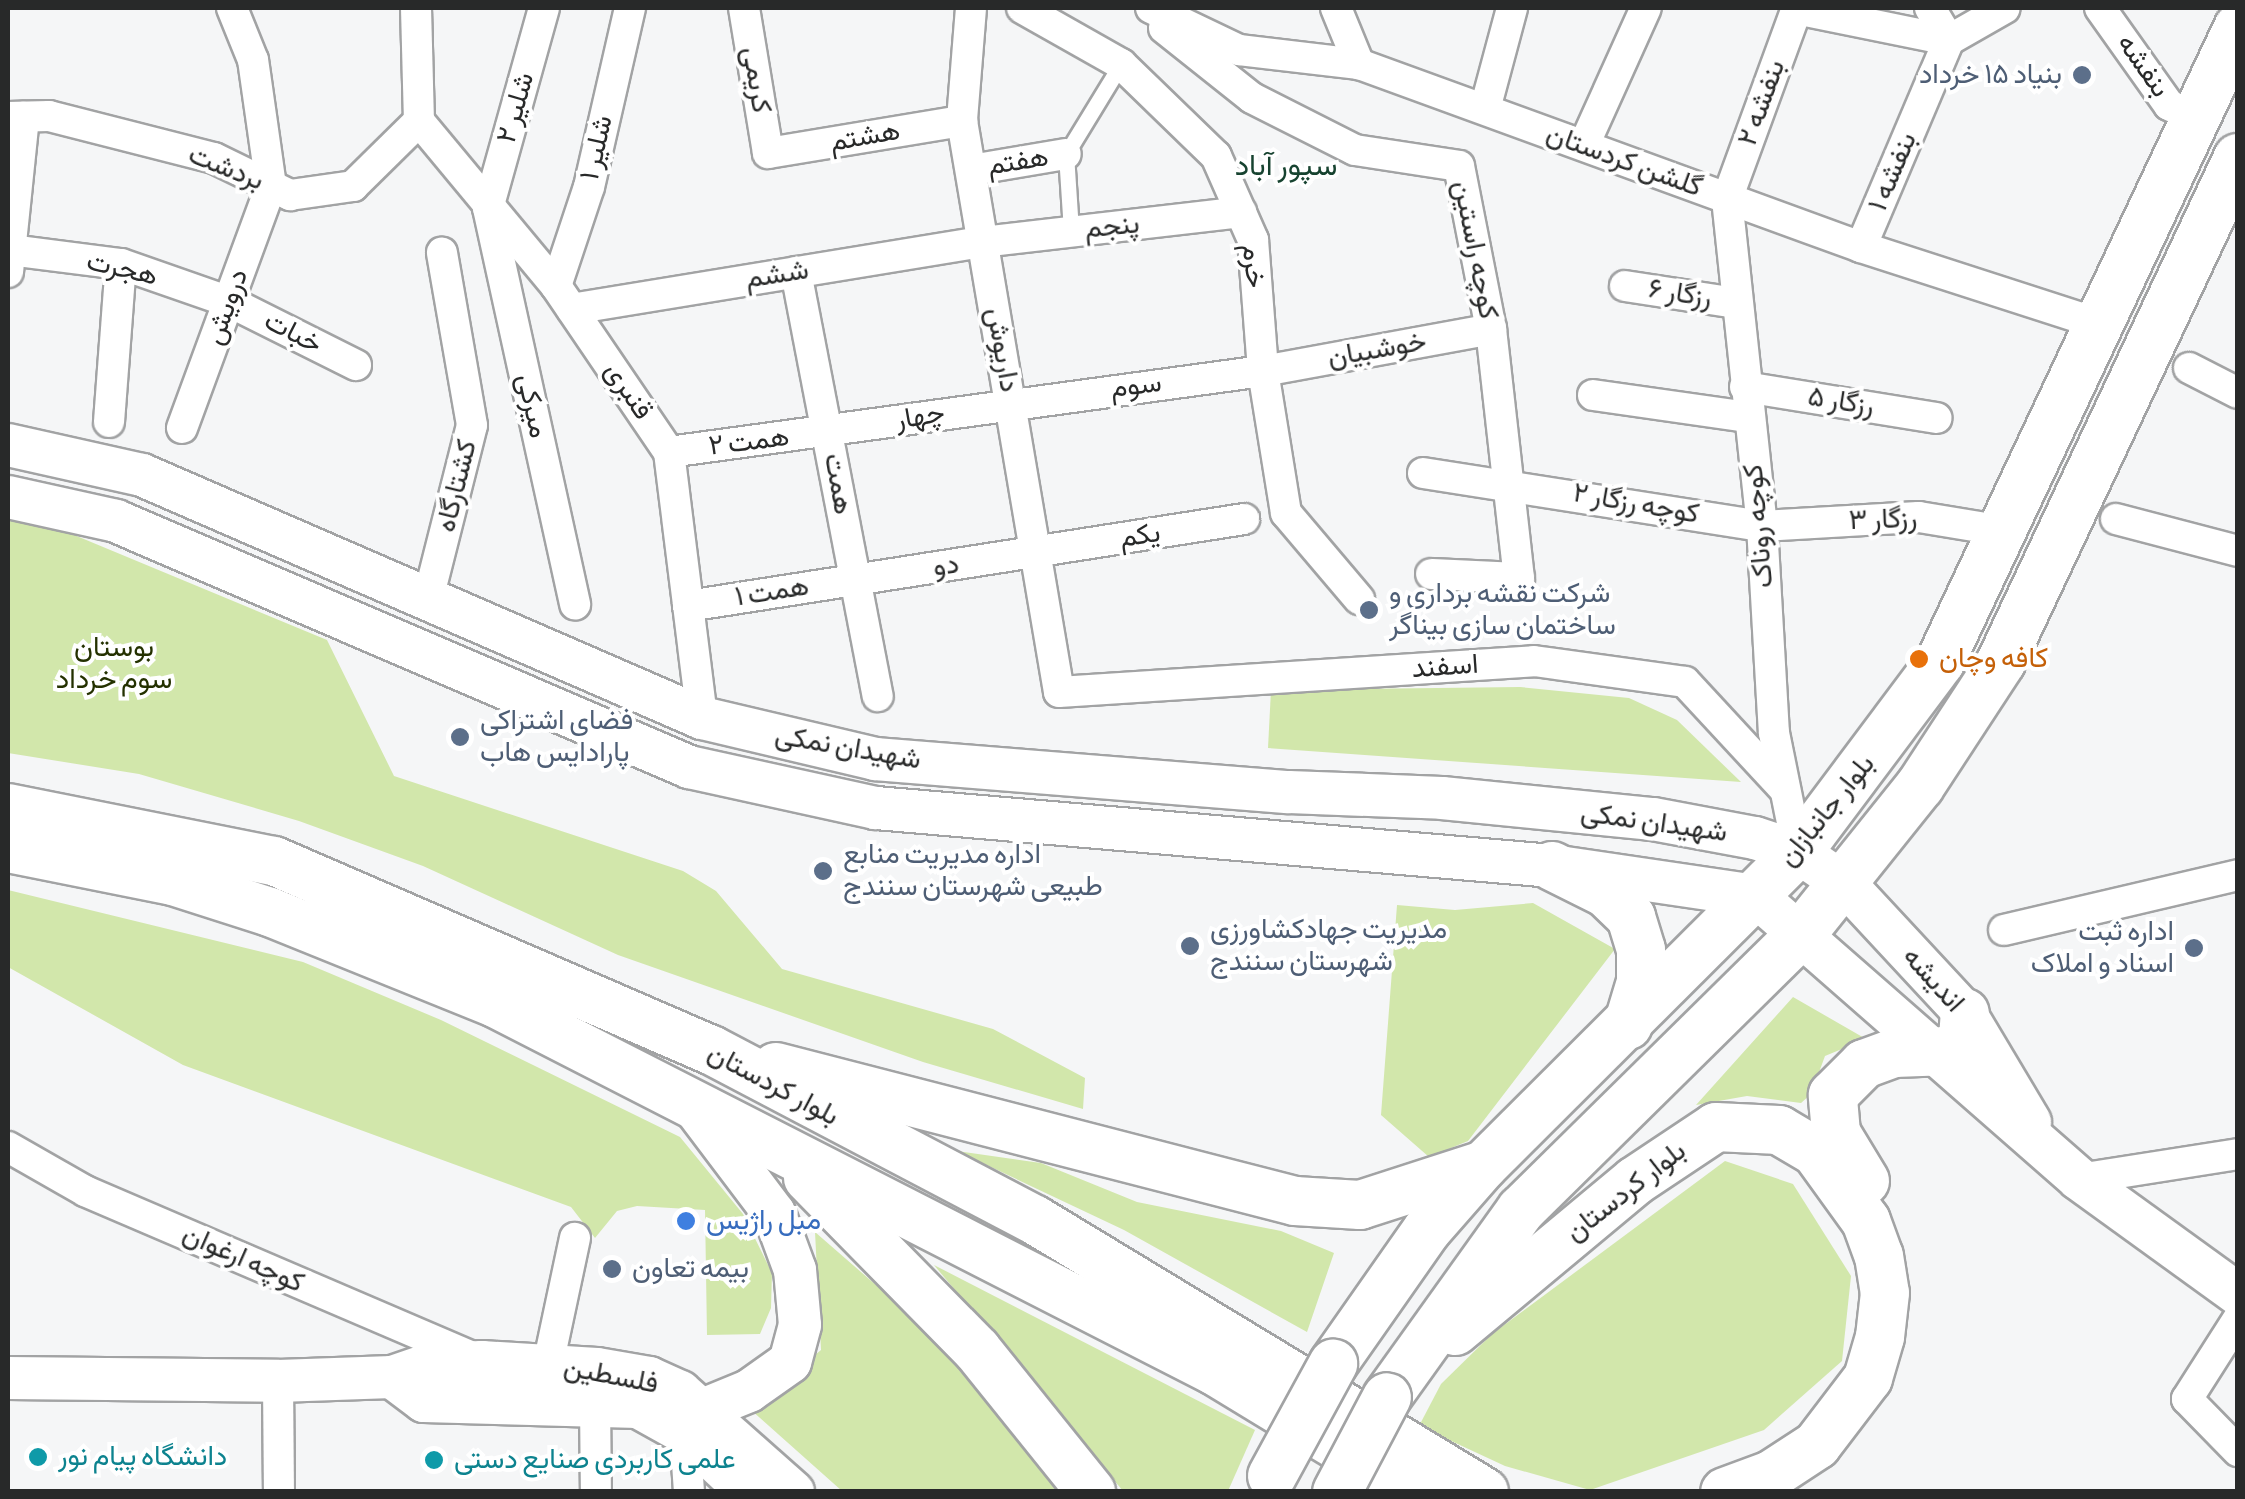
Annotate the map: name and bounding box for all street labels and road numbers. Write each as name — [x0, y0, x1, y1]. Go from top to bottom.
street label: بنفشه — [2109, 28, 2177, 104]
street label: کریمی — [734, 44, 778, 116]
street label: بنفشه ۲ — [1731, 55, 1793, 151]
street label: شلیر ۲ — [490, 69, 542, 147]
street label: شلیر ۱ — [573, 112, 621, 184]
street label: هشتم — [827, 114, 903, 160]
street label: گلشن کردستان — [1542, 117, 1706, 205]
street label: بنفشه ۱ — [1861, 127, 1925, 217]
street label: بردشت — [183, 138, 269, 198]
street label: هفتم — [985, 141, 1051, 183]
street label: کوچه راستین — [1445, 178, 1505, 322]
street label: پنجم — [1083, 207, 1141, 247]
street label: خرم — [1234, 242, 1272, 290]
street label: هجرت — [83, 245, 161, 293]
street label: ششم — [743, 253, 811, 297]
street label: درویش — [198, 264, 256, 350]
street label: رزگار ۶ — [1646, 272, 1714, 316]
street label: خبات — [259, 304, 327, 362]
street label: داریوش — [978, 305, 1026, 395]
street label: خوشبیان — [1325, 325, 1429, 375]
street label: قنبری — [597, 356, 659, 426]
street label: سوم — [1109, 366, 1163, 406]
street label: میرکی — [509, 371, 555, 441]
street label: رزگار ۵ — [1805, 380, 1877, 424]
street label: چهار — [893, 396, 947, 438]
street label: همت ۲ — [707, 420, 791, 464]
street label: کشتارگاه — [429, 436, 485, 536]
street label: همت — [816, 451, 860, 517]
street label: کوچه روناک — [1737, 463, 1781, 589]
street label: کوچه رزگار ۲ — [1570, 476, 1702, 532]
street label: رزگار ۳ — [1848, 502, 1918, 538]
street label: یکم — [1117, 516, 1163, 556]
street label: دو — [931, 548, 961, 584]
street label: همت ۱ — [733, 570, 811, 614]
street label: اسفند — [1410, 648, 1480, 686]
street label: شهیدان نمکی — [772, 719, 924, 777]
street label: بلوار جانبازان — [1772, 748, 1882, 874]
street label: شهیدان نمکی — [1579, 796, 1729, 850]
street label: اندیشه — [1895, 940, 1971, 1020]
street label: بلوار کردستان — [702, 1036, 844, 1134]
street label: بلوار کردستان — [1559, 1134, 1693, 1250]
street label: کوچه ارغوان — [177, 1217, 309, 1301]
street label: فلسطین — [561, 1350, 661, 1402]

